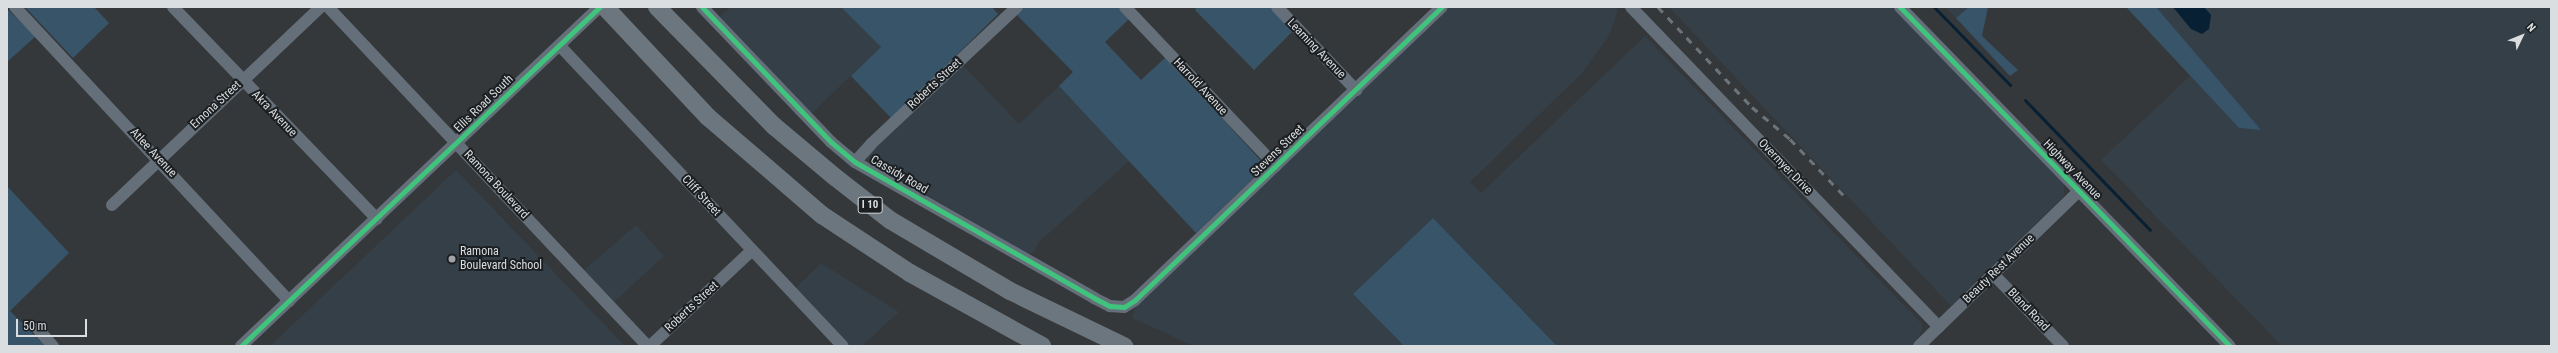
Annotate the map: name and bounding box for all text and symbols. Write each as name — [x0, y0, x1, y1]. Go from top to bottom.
street label: Leaming Avenue — [1284, 16, 1348, 82]
north arrow — [2502, 16, 2542, 56]
text: N — [2524, 21, 2538, 34]
street label: Roberts Street — [905, 56, 965, 112]
street label: Harrold Avenue — [1170, 56, 1230, 118]
street label: Ellis Road South — [451, 72, 517, 136]
street label: Ernona Street — [188, 78, 244, 132]
street label: Akra Avenue — [248, 88, 300, 140]
street label: Stevens Street — [1248, 122, 1308, 180]
street label: Atlee Avenue — [127, 126, 179, 180]
street label: Overmyer Drive — [1755, 136, 1815, 198]
street label: Highway Avenue — [2040, 137, 2104, 203]
street label: Ramona Boulevard — [461, 148, 531, 222]
street label: Cassidy Road — [868, 153, 930, 197]
street label: Cliff Street — [678, 173, 724, 219]
road number: I 10 — [857, 196, 883, 214]
street label: Beauty Rest Avenue — [1960, 231, 2038, 307]
place label: Ramona Boulevard School — [460, 245, 542, 273]
marker: Ramona Boulevard School — [447, 254, 457, 264]
street label: Roberts Street — [662, 279, 722, 335]
street label: Bland Road — [2004, 286, 2052, 334]
scale bar — [18, 311, 89, 337]
text: 50 m — [23, 319, 47, 333]

